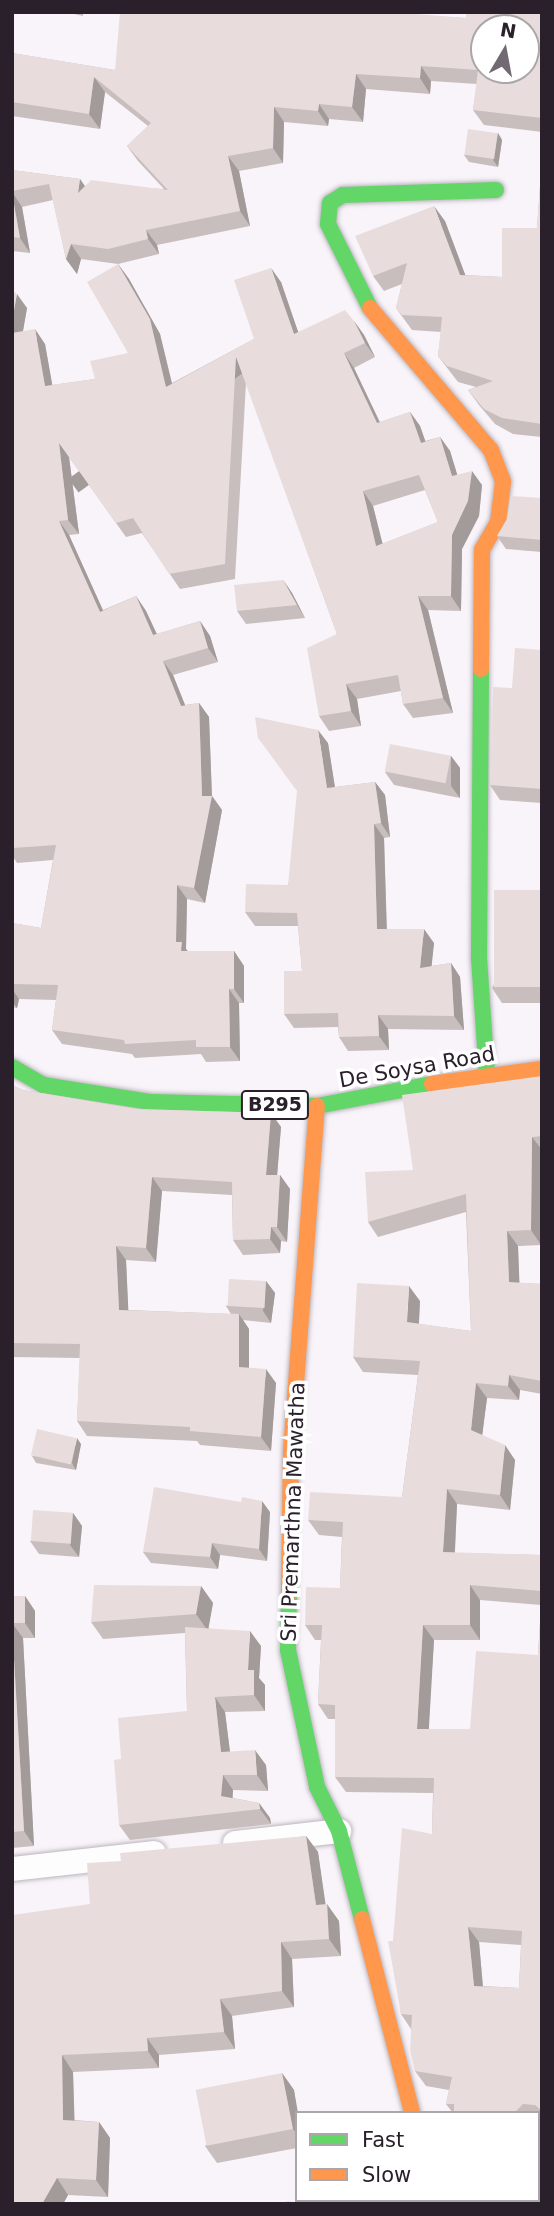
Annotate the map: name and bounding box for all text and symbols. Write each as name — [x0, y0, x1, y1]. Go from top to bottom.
north arrow — [470, 14, 540, 84]
text: N — [499, 18, 518, 43]
street label: De Soysa Road — [337, 1041, 497, 1093]
road number: B295 — [240, 1090, 310, 1120]
street label: Sri Premarthna Mawatha — [276, 1382, 310, 1642]
legend — [295, 2111, 540, 2202]
text: Fast — [362, 2128, 404, 2152]
text: Slow — [362, 2163, 411, 2187]

